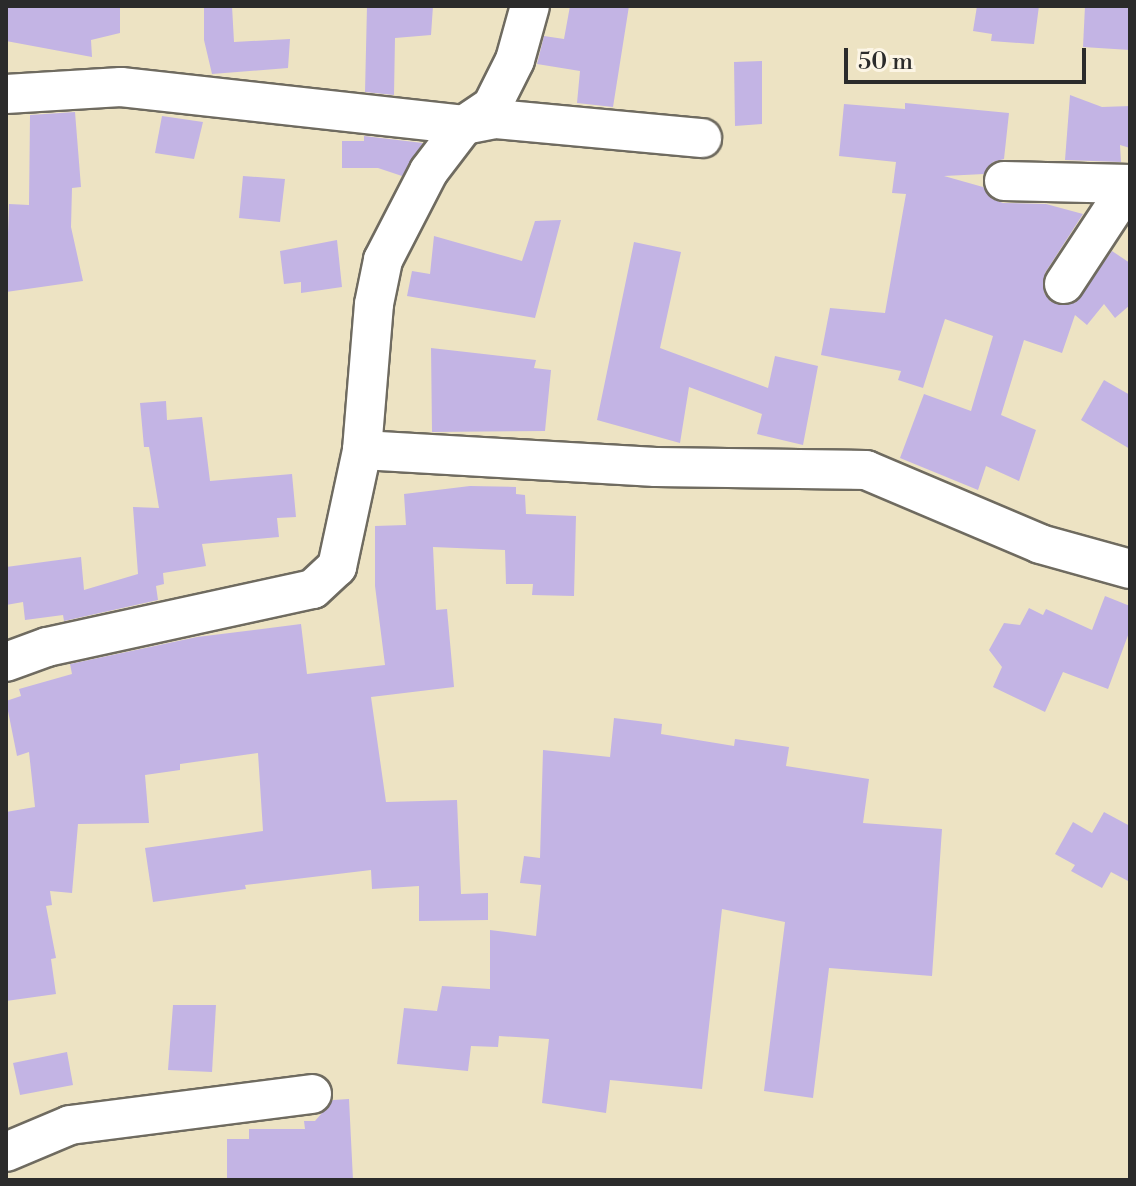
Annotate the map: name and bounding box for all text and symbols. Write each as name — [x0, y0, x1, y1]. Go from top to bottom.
scale bar — [848, 32, 1090, 82]
text: 50 m — [858, 47, 913, 77]

